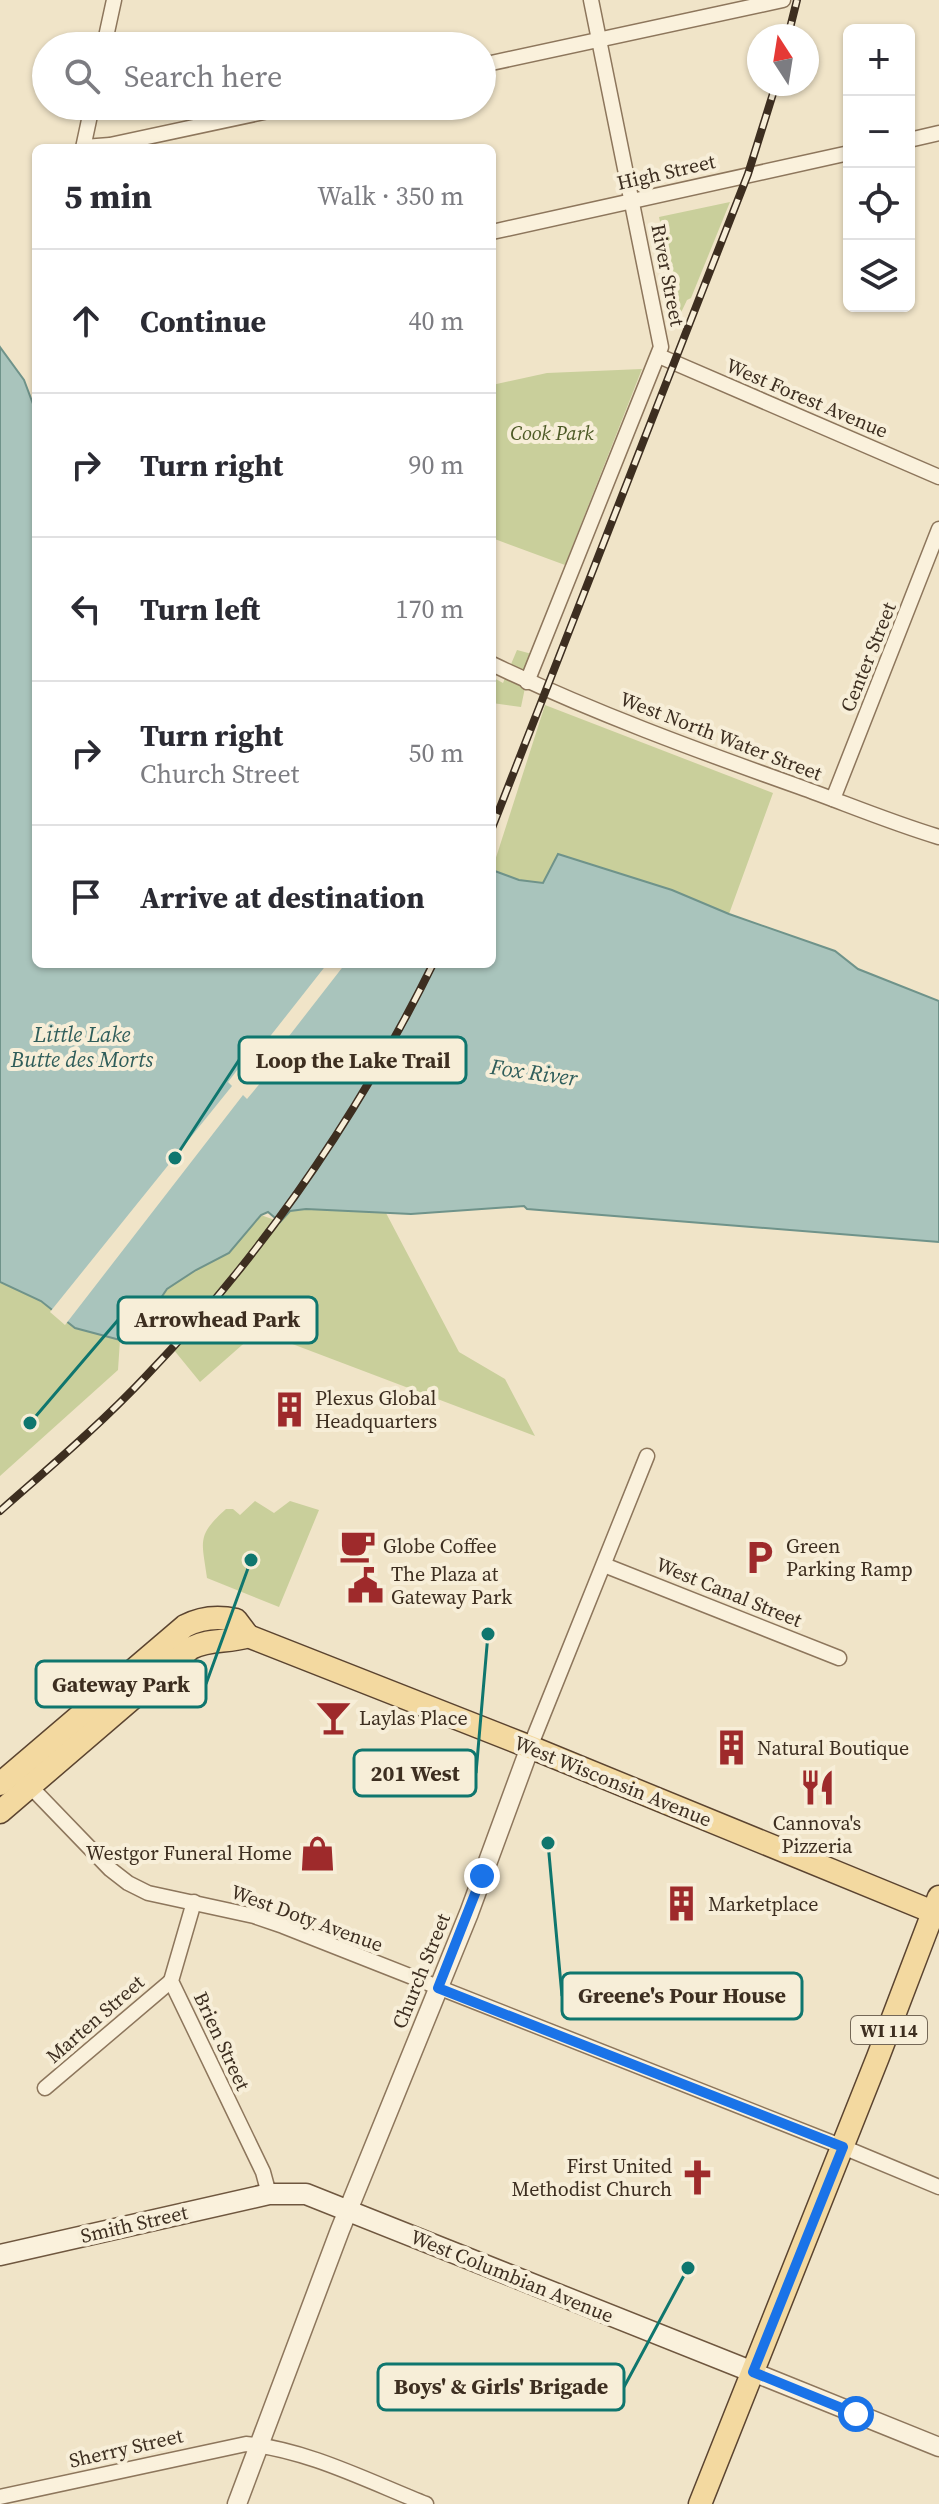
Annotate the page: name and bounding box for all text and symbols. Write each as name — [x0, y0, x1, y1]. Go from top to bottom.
north arrow — [747, 24, 819, 96]
map controls — [843, 24, 915, 312]
button: + — [843, 24, 915, 96]
search box — [32, 32, 496, 120]
icon: search — [60, 54, 104, 98]
text: Search here — [124, 56, 282, 97]
button: − — [843, 96, 915, 168]
street label: High Street — [614, 147, 718, 197]
button: locate — [843, 168, 915, 240]
text: 5 min — [64, 173, 152, 219]
text: Walk · 350 m — [317, 178, 464, 214]
street label: River Street — [644, 222, 692, 329]
button: layers — [843, 240, 915, 312]
icon: ahead — [64, 299, 108, 343]
text: Continue — [140, 301, 266, 342]
text: 40 m — [409, 303, 464, 339]
street label: West Forest Avenue — [722, 351, 892, 445]
park label: Cook Park — [510, 419, 594, 447]
icon: right — [64, 443, 108, 487]
text: Turn right — [140, 445, 283, 486]
text: 90 m — [409, 447, 464, 483]
icon: left — [64, 587, 108, 631]
text: Turn left — [140, 589, 260, 630]
text: 170 m — [396, 591, 464, 627]
street label: Center Street — [833, 597, 903, 716]
street label: West North Water Street — [616, 685, 826, 788]
text: Turn right — [140, 715, 283, 756]
icon: right — [64, 731, 108, 775]
text: 50 m — [409, 735, 464, 771]
text: Church Street — [140, 756, 299, 792]
icon: arrive — [64, 875, 108, 919]
text: Arrive at destination — [140, 877, 425, 918]
water label: Little Lake Butte des Morts — [10, 1019, 153, 1074]
callout: Loop the Lake Trail — [239, 1037, 466, 1083]
text: Loop the Lake Trail — [255, 1045, 451, 1075]
water label: Fox River — [488, 1051, 581, 1093]
callout: Arrowhead Park — [118, 1297, 317, 1343]
text: Arrowhead Park — [134, 1304, 301, 1334]
place label: Plexus Global Headquarters — [315, 1384, 437, 1435]
building icon: Plexus Global Headquarters — [270, 1390, 308, 1428]
cafe icon: Globe Coffee — [338, 1527, 376, 1565]
place label: Globe Coffee — [383, 1532, 497, 1560]
place label: Green Parking Ramp — [786, 1532, 913, 1583]
parking icon: Green Parking Ramp — [741, 1538, 779, 1576]
street label: West Canal Street — [652, 1550, 807, 1634]
place label: The Plaza at Gateway Park — [391, 1560, 512, 1611]
public building icon: The Plaza at Gateway Park — [346, 1566, 384, 1604]
callout: Gateway Park — [36, 1661, 206, 1707]
text: Gateway Park — [52, 1669, 191, 1699]
bar icon: Laylas Place — [314, 1699, 352, 1737]
place label: Laylas Place — [359, 1704, 468, 1732]
street label: West Wisconsin Avenue — [510, 1729, 716, 1833]
building icon: Natural Boutique — [712, 1729, 750, 1767]
place label: Natural Boutique — [757, 1734, 909, 1762]
callout: 201 West — [354, 1750, 476, 1796]
text: 201 West — [370, 1758, 461, 1788]
restaurant icon: Cannova's Pizzeria — [798, 1769, 836, 1807]
place label: Cannova's Pizzeria — [773, 1809, 861, 1860]
shop icon: Westgor Funeral Home — [299, 1834, 337, 1872]
place label: Westgor Funeral Home — [86, 1839, 292, 1867]
route end — [464, 1858, 500, 1894]
street label: West Doty Avenue — [227, 1877, 387, 1959]
building icon: Marketplace — [663, 1885, 701, 1923]
place label: Marketplace — [708, 1890, 819, 1918]
street label: Church Street — [385, 1909, 457, 2033]
street label: Marten Street — [40, 1968, 150, 2070]
callout: Greene's Pour House — [562, 1973, 802, 2019]
text: Greene's Pour House — [578, 1980, 786, 2010]
street label: Brien Street — [187, 1987, 257, 2095]
road number: WI 114 — [851, 2016, 927, 2044]
place label: First United Methodist Church — [512, 2152, 673, 2203]
church icon: First United Methodist Church — [679, 2158, 717, 2196]
street label: Smith Street — [78, 2198, 191, 2250]
street label: West Columbian Avenue — [406, 2222, 618, 2330]
callout: Boys' & Girls' Brigade — [378, 2364, 624, 2410]
text: Boys' & Girls' Brigade — [394, 2371, 608, 2401]
route start — [838, 2396, 874, 2432]
street label: Sherry Street — [66, 2421, 186, 2475]

